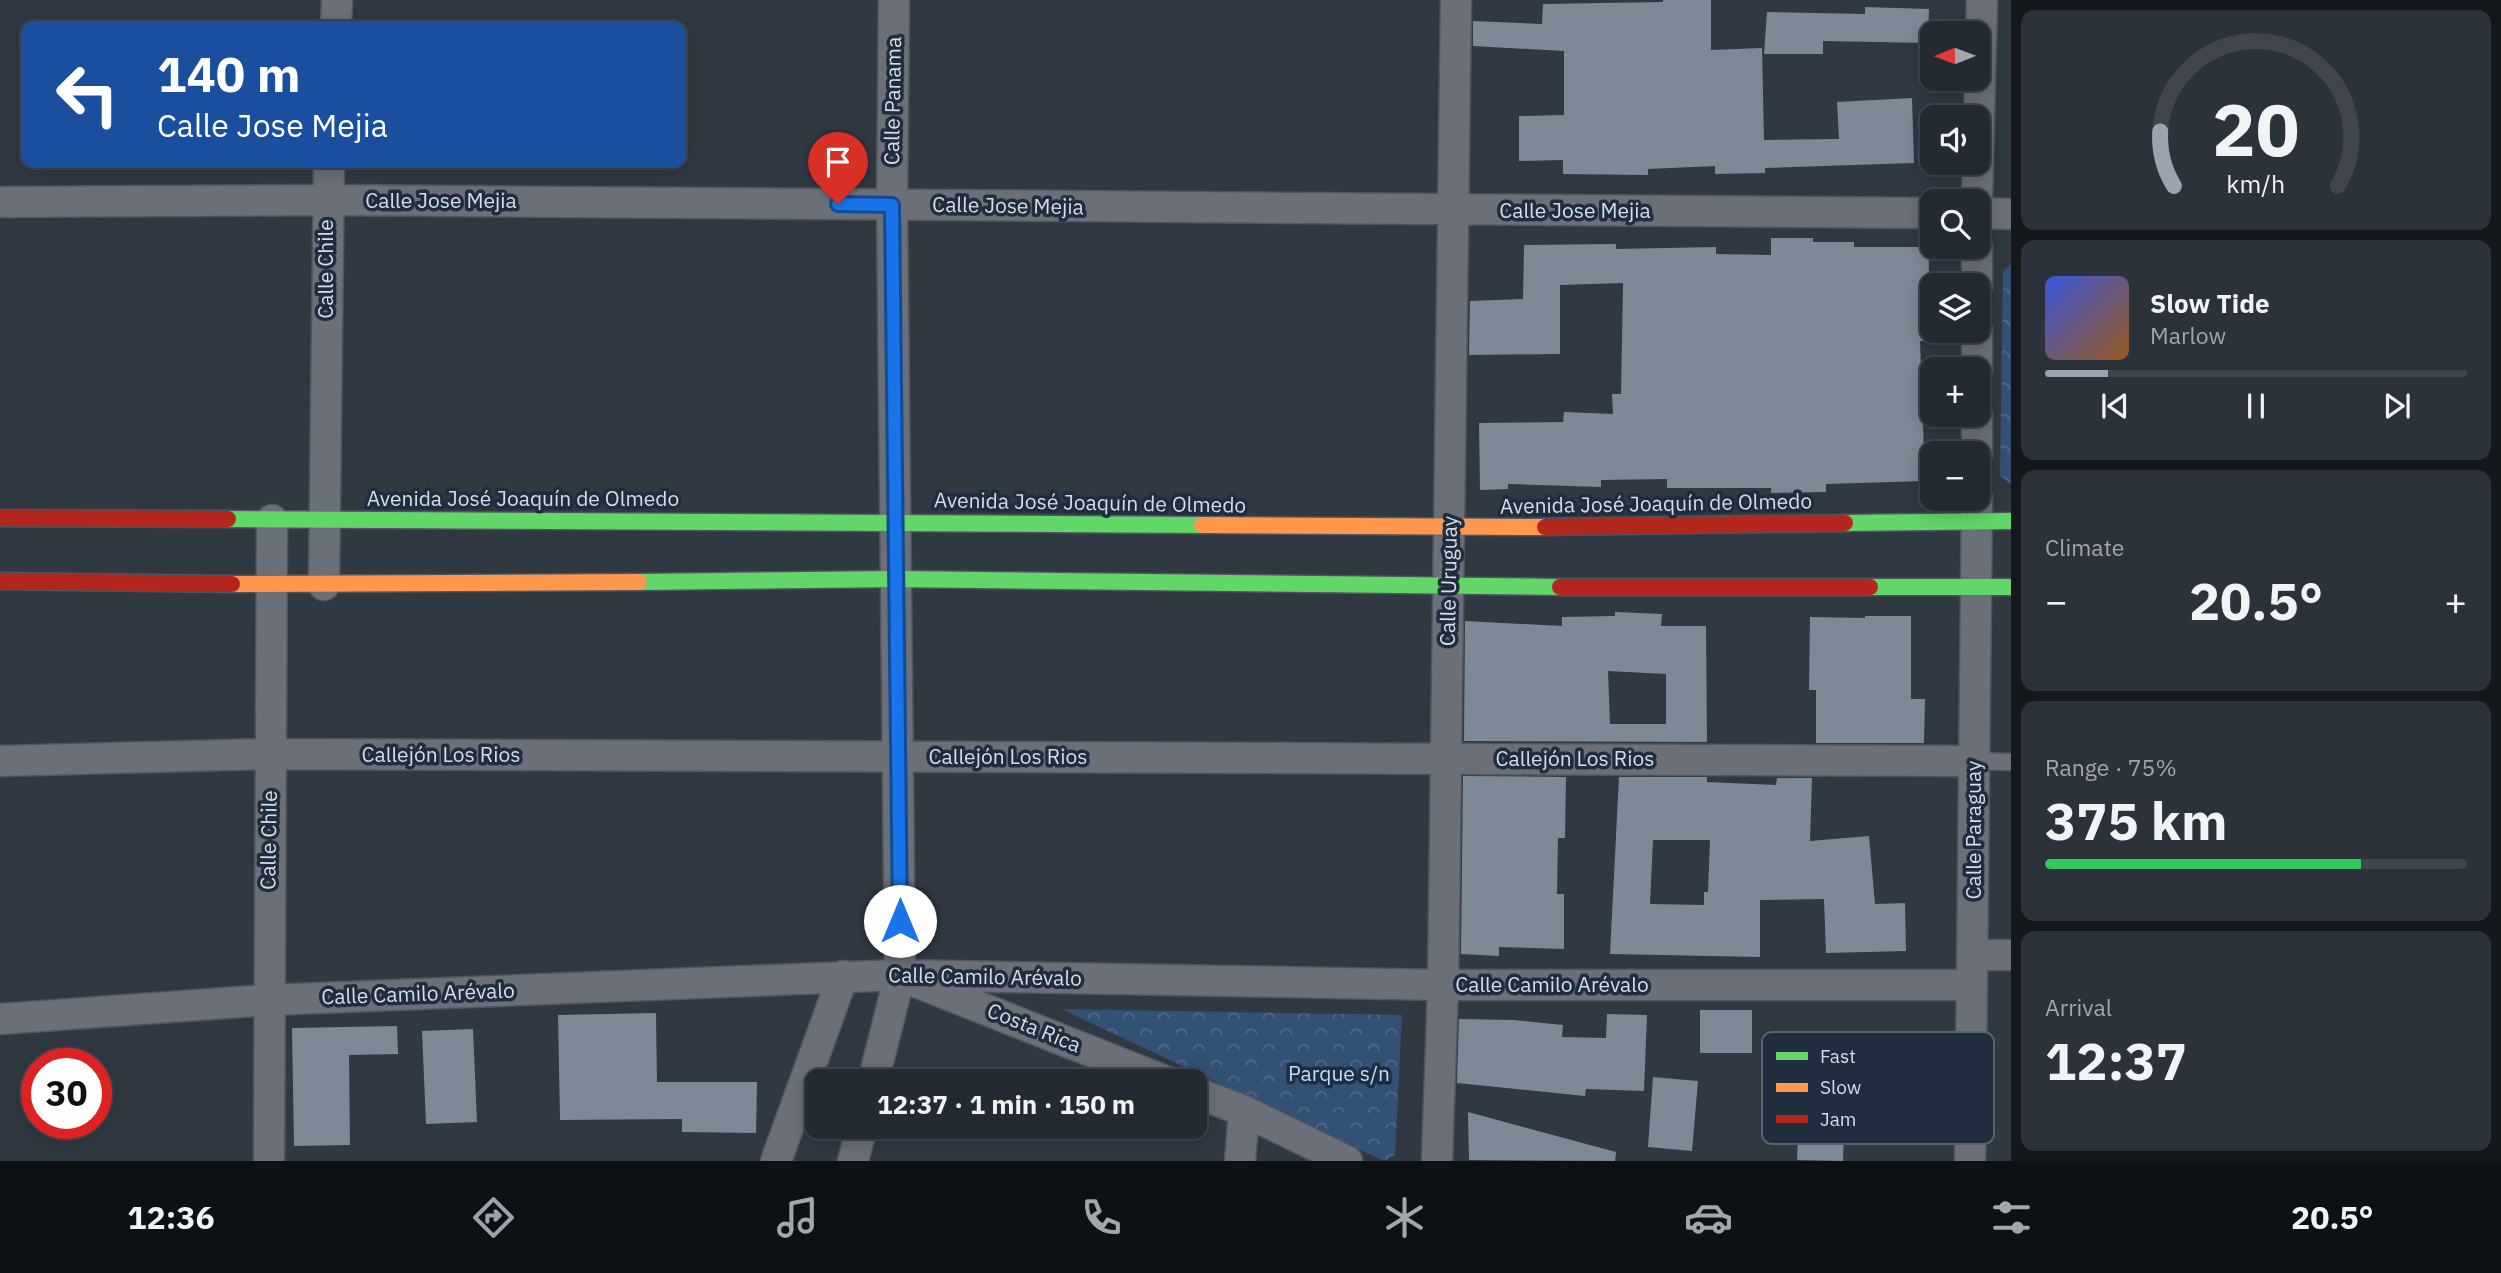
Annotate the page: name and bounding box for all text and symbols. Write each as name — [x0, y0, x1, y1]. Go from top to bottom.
north arrow — [1920, 21, 1990, 91]
map controls — [1920, 21, 1990, 511]
street label: Calle Panama — [877, 37, 907, 165]
text: 140 m — [157, 42, 301, 105]
icon: left — [42, 49, 133, 140]
text: 20 — [2212, 81, 2300, 176]
text: Calle Jose Mejia — [157, 104, 388, 146]
button: sound — [1920, 105, 1990, 175]
pin — [808, 132, 868, 204]
icon: arrive — [819, 143, 857, 181]
text: km/h — [2227, 167, 2285, 200]
street label: Calle Jose Mejia — [365, 186, 517, 214]
button: search — [1920, 189, 1990, 259]
street label: Calle Jose Mejia — [932, 190, 1084, 220]
street label: Calle Jose Mejia — [1499, 196, 1651, 224]
street label: Calle Chile — [311, 219, 339, 319]
button: layers — [1920, 273, 1990, 343]
text: Slow Tide — [2150, 286, 2270, 320]
text: Marlow — [2150, 320, 2226, 350]
button: + — [1920, 357, 1990, 427]
icon: previous — [2096, 387, 2134, 425]
icon: pause — [2237, 387, 2275, 425]
icon: next — [2378, 387, 2416, 425]
button: − — [1920, 441, 1990, 511]
street label: Avenida José Joaquín de Olmedo — [367, 484, 679, 512]
street label: Avenida José Joaquín de Olmedo — [934, 485, 1246, 519]
street label: Avenida José Joaquín de Olmedo — [1500, 486, 1812, 520]
street label: Calle Uruguay — [1433, 515, 1463, 646]
text: Climate — [2045, 532, 2124, 562]
text: 20.5° — [2189, 567, 2323, 634]
text: − — [2045, 576, 2068, 625]
text: + — [2444, 576, 2467, 625]
street label: Callejón Los Rios — [362, 740, 520, 768]
street label: Callejón Los Rios — [929, 742, 1087, 770]
street label: Callejón Los Rios — [1496, 744, 1654, 772]
text: Range · 75% — [2045, 752, 2177, 782]
street label: Calle Paraguay — [1959, 760, 1987, 900]
text: 375 km — [2045, 787, 2227, 854]
street label: Calle Chile — [253, 790, 283, 890]
position arrow — [863, 884, 937, 958]
street label: Calle Camilo Arévalo — [888, 960, 1082, 992]
street label: Calle Camilo Arévalo — [1455, 970, 1649, 998]
street label: Calle Camilo Arévalo — [321, 976, 515, 1010]
text: Arrival — [2045, 992, 2112, 1022]
street label: Costa Rica — [983, 996, 1085, 1059]
text: 12:37 — [2045, 1027, 2187, 1094]
legend — [1762, 1032, 1994, 1144]
text: Fast — [1820, 1044, 1856, 1068]
speed limit sign: 30 — [21, 1048, 112, 1139]
park label: Parque s/n — [1288, 1059, 1390, 1087]
text: Slow — [1820, 1075, 1861, 1099]
text: 12:37 · 1 min · 150 m — [877, 1087, 1135, 1121]
text: Jam — [1820, 1107, 1856, 1131]
icon: directions — [469, 1193, 518, 1242]
icon: music — [773, 1193, 822, 1242]
icon: phone — [1077, 1193, 1126, 1242]
icon: climate — [1380, 1193, 1429, 1242]
icon: car — [1684, 1193, 1733, 1242]
icon: filters — [1987, 1193, 2036, 1242]
text: 12:36 — [127, 1196, 215, 1238]
text: 20.5° — [2291, 1196, 2374, 1238]

